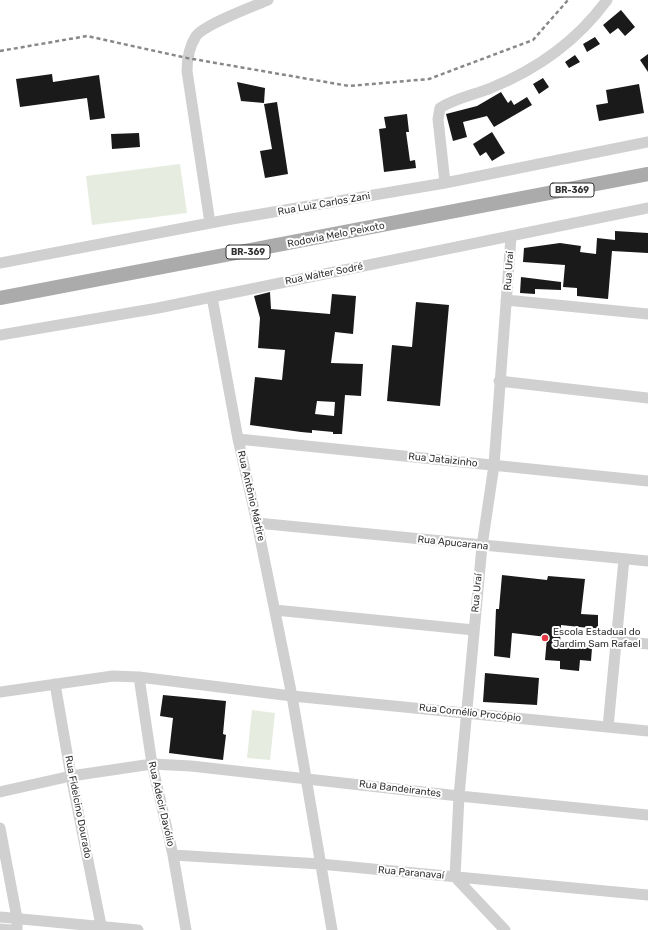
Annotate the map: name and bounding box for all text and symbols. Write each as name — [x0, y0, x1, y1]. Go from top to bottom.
road number: BR-369 — [550, 183, 594, 197]
street label: Rua Luiz Carlos Zani — [277, 190, 371, 218]
street label: Rodovia Melo Peixoto — [286, 220, 386, 250]
road number: BR-369 — [226, 245, 270, 259]
street label: Rua Uraí — [502, 251, 516, 291]
street label: Rua Walter Sodré — [284, 261, 364, 287]
street label: Rua Antônio Mártire — [235, 450, 267, 542]
street label: Rua Jataizinho — [408, 450, 478, 470]
street label: Rua Apucarana — [417, 533, 489, 553]
street label: Rua Uraí — [469, 573, 485, 613]
place label: Escola Estadual do Jardim Sam Rafael — [553, 626, 641, 650]
marker: Escola Estadual do Jardim Sam Rafael — [540, 633, 550, 643]
street label: Rua Cornélio Procópio — [418, 702, 522, 724]
street label: Rua Fidelcino Dourado — [62, 755, 94, 859]
street label: Rua Adecir Davólio — [145, 760, 177, 848]
street label: Rua Bandeirantes — [358, 778, 442, 800]
street label: Rua Paranavaí — [377, 864, 445, 882]

